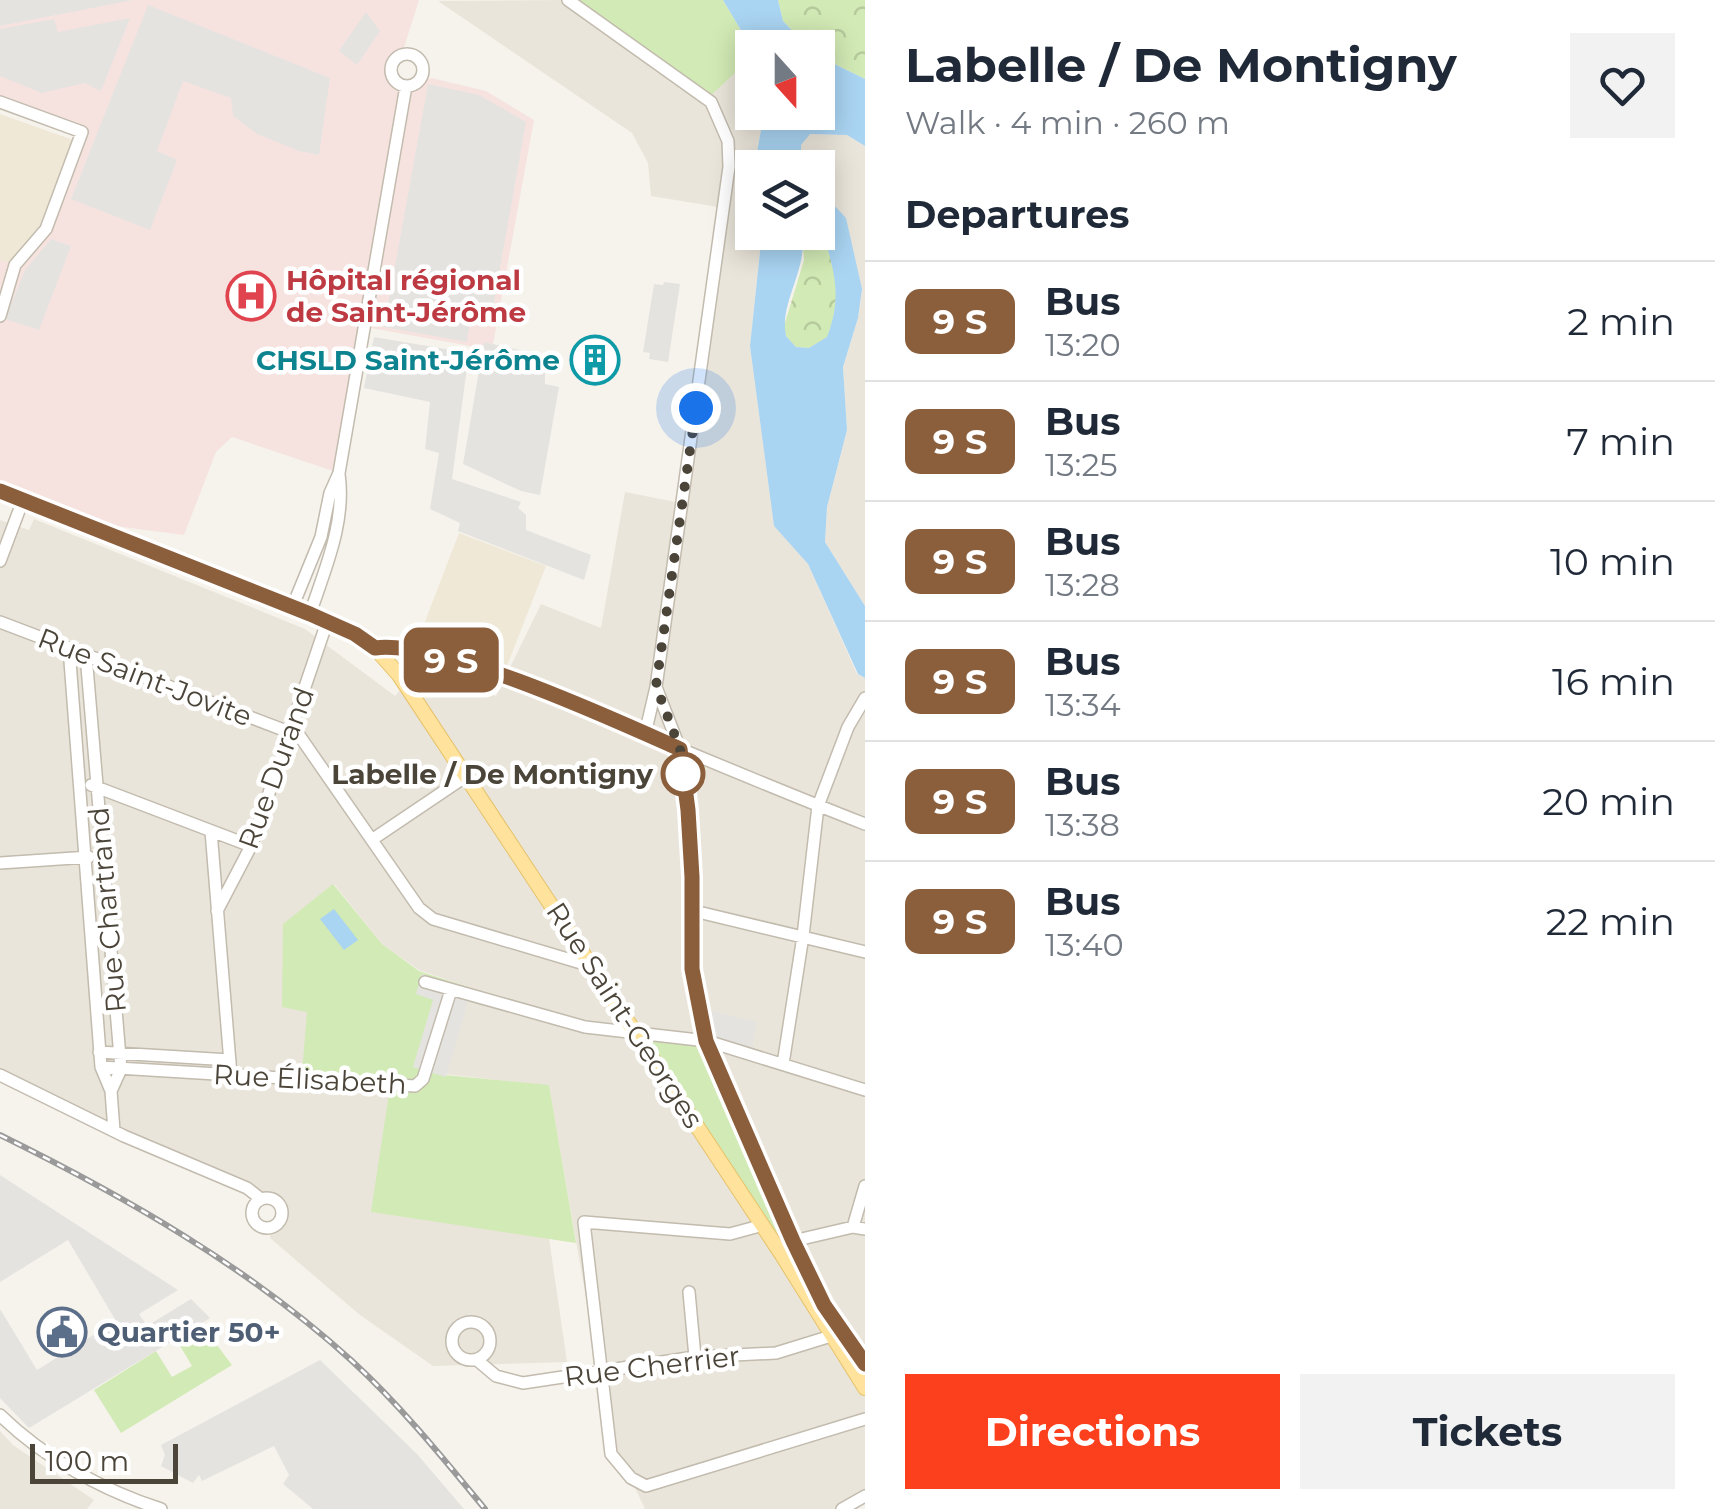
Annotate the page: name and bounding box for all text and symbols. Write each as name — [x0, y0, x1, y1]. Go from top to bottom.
north arrow — [735, 30, 835, 130]
map controls — [735, 30, 835, 250]
button: heart — [1570, 33, 1675, 138]
text: Labelle / De Montigny — [905, 36, 1457, 94]
text: Walk · 4 min · 260 m — [905, 103, 1230, 142]
button: layers — [735, 150, 835, 250]
text: Departures — [905, 191, 1129, 238]
place label: Hôpital régional de Saint-Jérôme — [286, 263, 526, 329]
hospital icon: Hôpital régional de Saint-Jérôme — [225, 270, 277, 322]
text: Bus — [1045, 278, 1120, 325]
text: 2 min — [1567, 298, 1675, 345]
text: 9 S — [933, 300, 987, 343]
text: 13:20 — [1045, 325, 1121, 364]
building icon: CHSLD Saint-Jérôme — [569, 334, 621, 386]
place label: CHSLD Saint-Jérôme — [256, 343, 560, 377]
your location — [671, 383, 721, 433]
text: Bus — [1045, 398, 1120, 445]
text: 7 min — [1566, 418, 1675, 465]
text: 9 S — [933, 420, 987, 463]
text: 13:25 — [1045, 445, 1118, 484]
text: Bus — [1045, 518, 1120, 565]
text: 10 min — [1550, 538, 1675, 585]
text: 9 S — [933, 540, 987, 583]
text: 13:28 — [1045, 565, 1120, 604]
street label: Rue Saint-Jovite — [33, 621, 257, 733]
line badge: 9 S — [394, 628, 508, 692]
text: Bus — [1045, 638, 1120, 685]
text: 9 S — [424, 639, 478, 682]
text: 16 min — [1552, 658, 1675, 705]
text: 9 S — [933, 660, 987, 703]
street label: Rue Durand — [231, 682, 321, 854]
text: 13:34 — [1045, 685, 1121, 724]
marker: Labelle / De Montigny — [662, 753, 704, 795]
place label: Labelle / De Montigny — [331, 757, 653, 791]
text: Bus — [1045, 758, 1120, 805]
text: 20 min — [1542, 778, 1675, 825]
text: 9 S — [933, 780, 987, 823]
text: 13:38 — [1045, 805, 1120, 844]
street label: Rue Chartrand — [81, 806, 133, 1014]
text: Bus — [1045, 878, 1120, 925]
street label: Rue Saint-Georges — [539, 896, 711, 1134]
text: 22 min — [1546, 898, 1675, 945]
text: 9 S — [933, 900, 987, 943]
text: 13:40 — [1045, 925, 1124, 964]
street label: Rue Élisabeth — [213, 1057, 407, 1101]
public building icon: Quartier 50+ — [36, 1306, 88, 1358]
place label: Quartier 50+ — [97, 1315, 280, 1349]
street label: Rue Cherrier — [562, 1338, 742, 1394]
button: Directions — [905, 1374, 1280, 1489]
button: Tickets — [1300, 1374, 1675, 1489]
scale bar — [30, 1439, 178, 1484]
text: 100 m — [45, 1444, 129, 1478]

